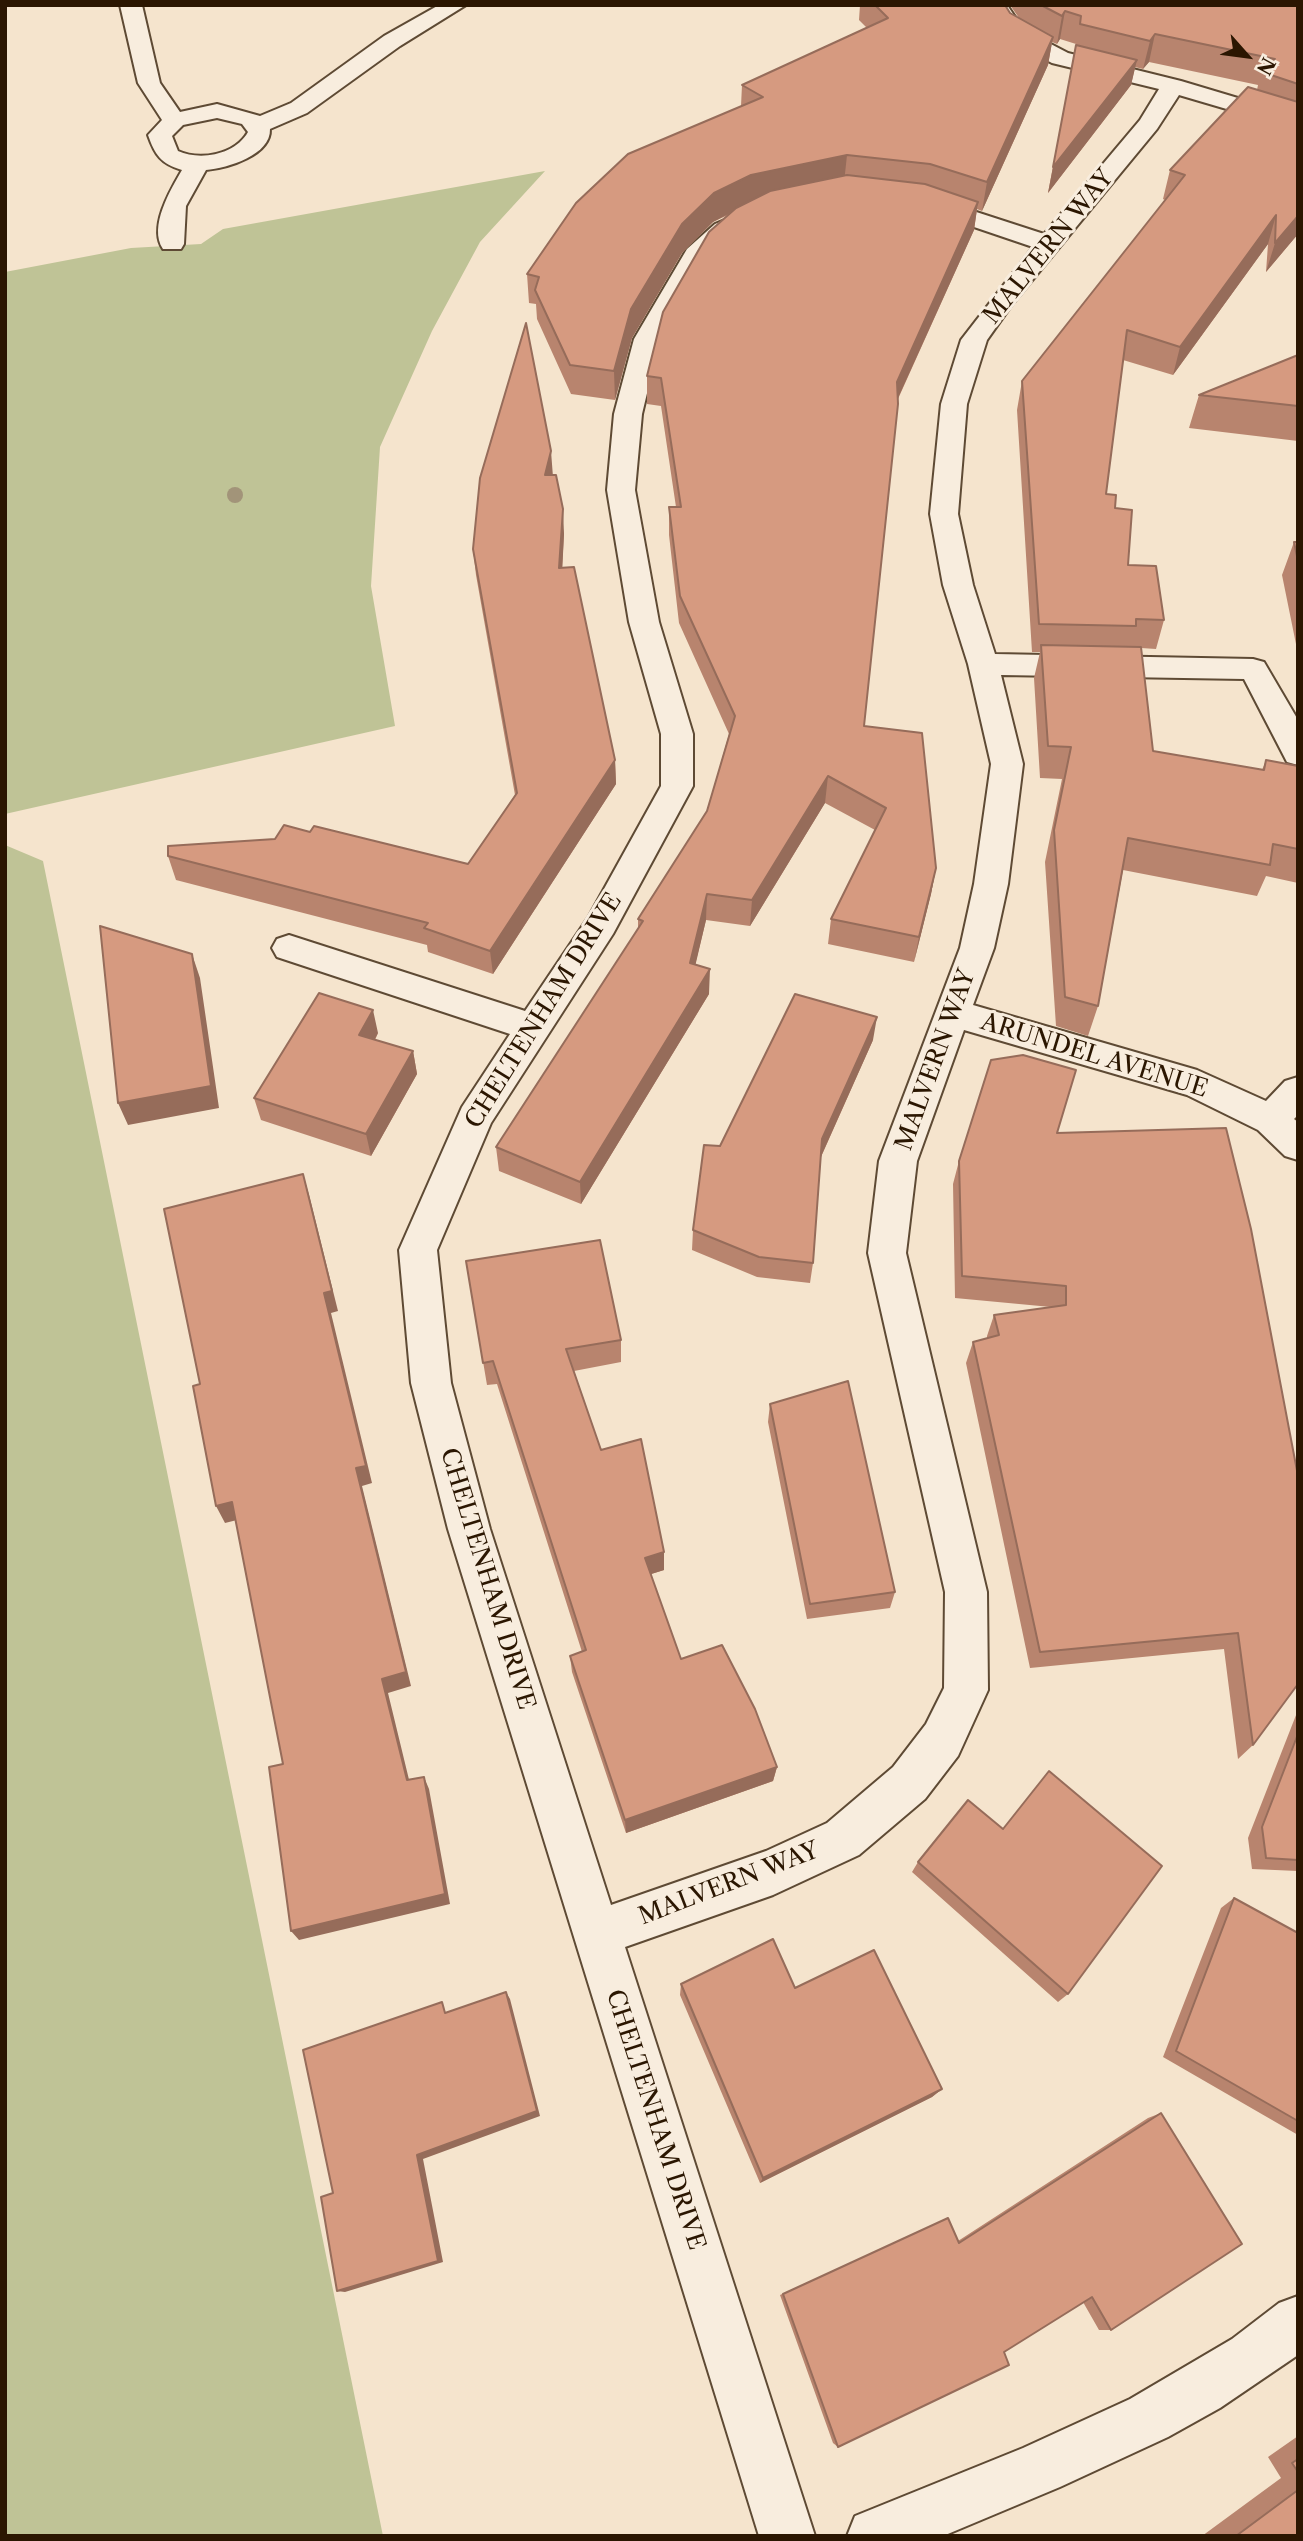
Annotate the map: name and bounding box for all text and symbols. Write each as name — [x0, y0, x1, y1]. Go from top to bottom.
north arrow — [1212, 21, 1282, 91]
text: N — [1252, 53, 1280, 79]
street label: MALVERN WAY — [978, 164, 1120, 330]
street label: CHELTENHAM DRIVE — [460, 888, 628, 1134]
street label: MALVERN WAY — [890, 965, 982, 1155]
street label: ARUNDEL AVENUE — [977, 1008, 1211, 1104]
street label: CHELTENHAM DRIVE — [433, 1445, 541, 1713]
street label: MALVERN WAY — [635, 1836, 823, 1932]
street label: CHELTENHAM DRIVE — [599, 1986, 711, 2254]

